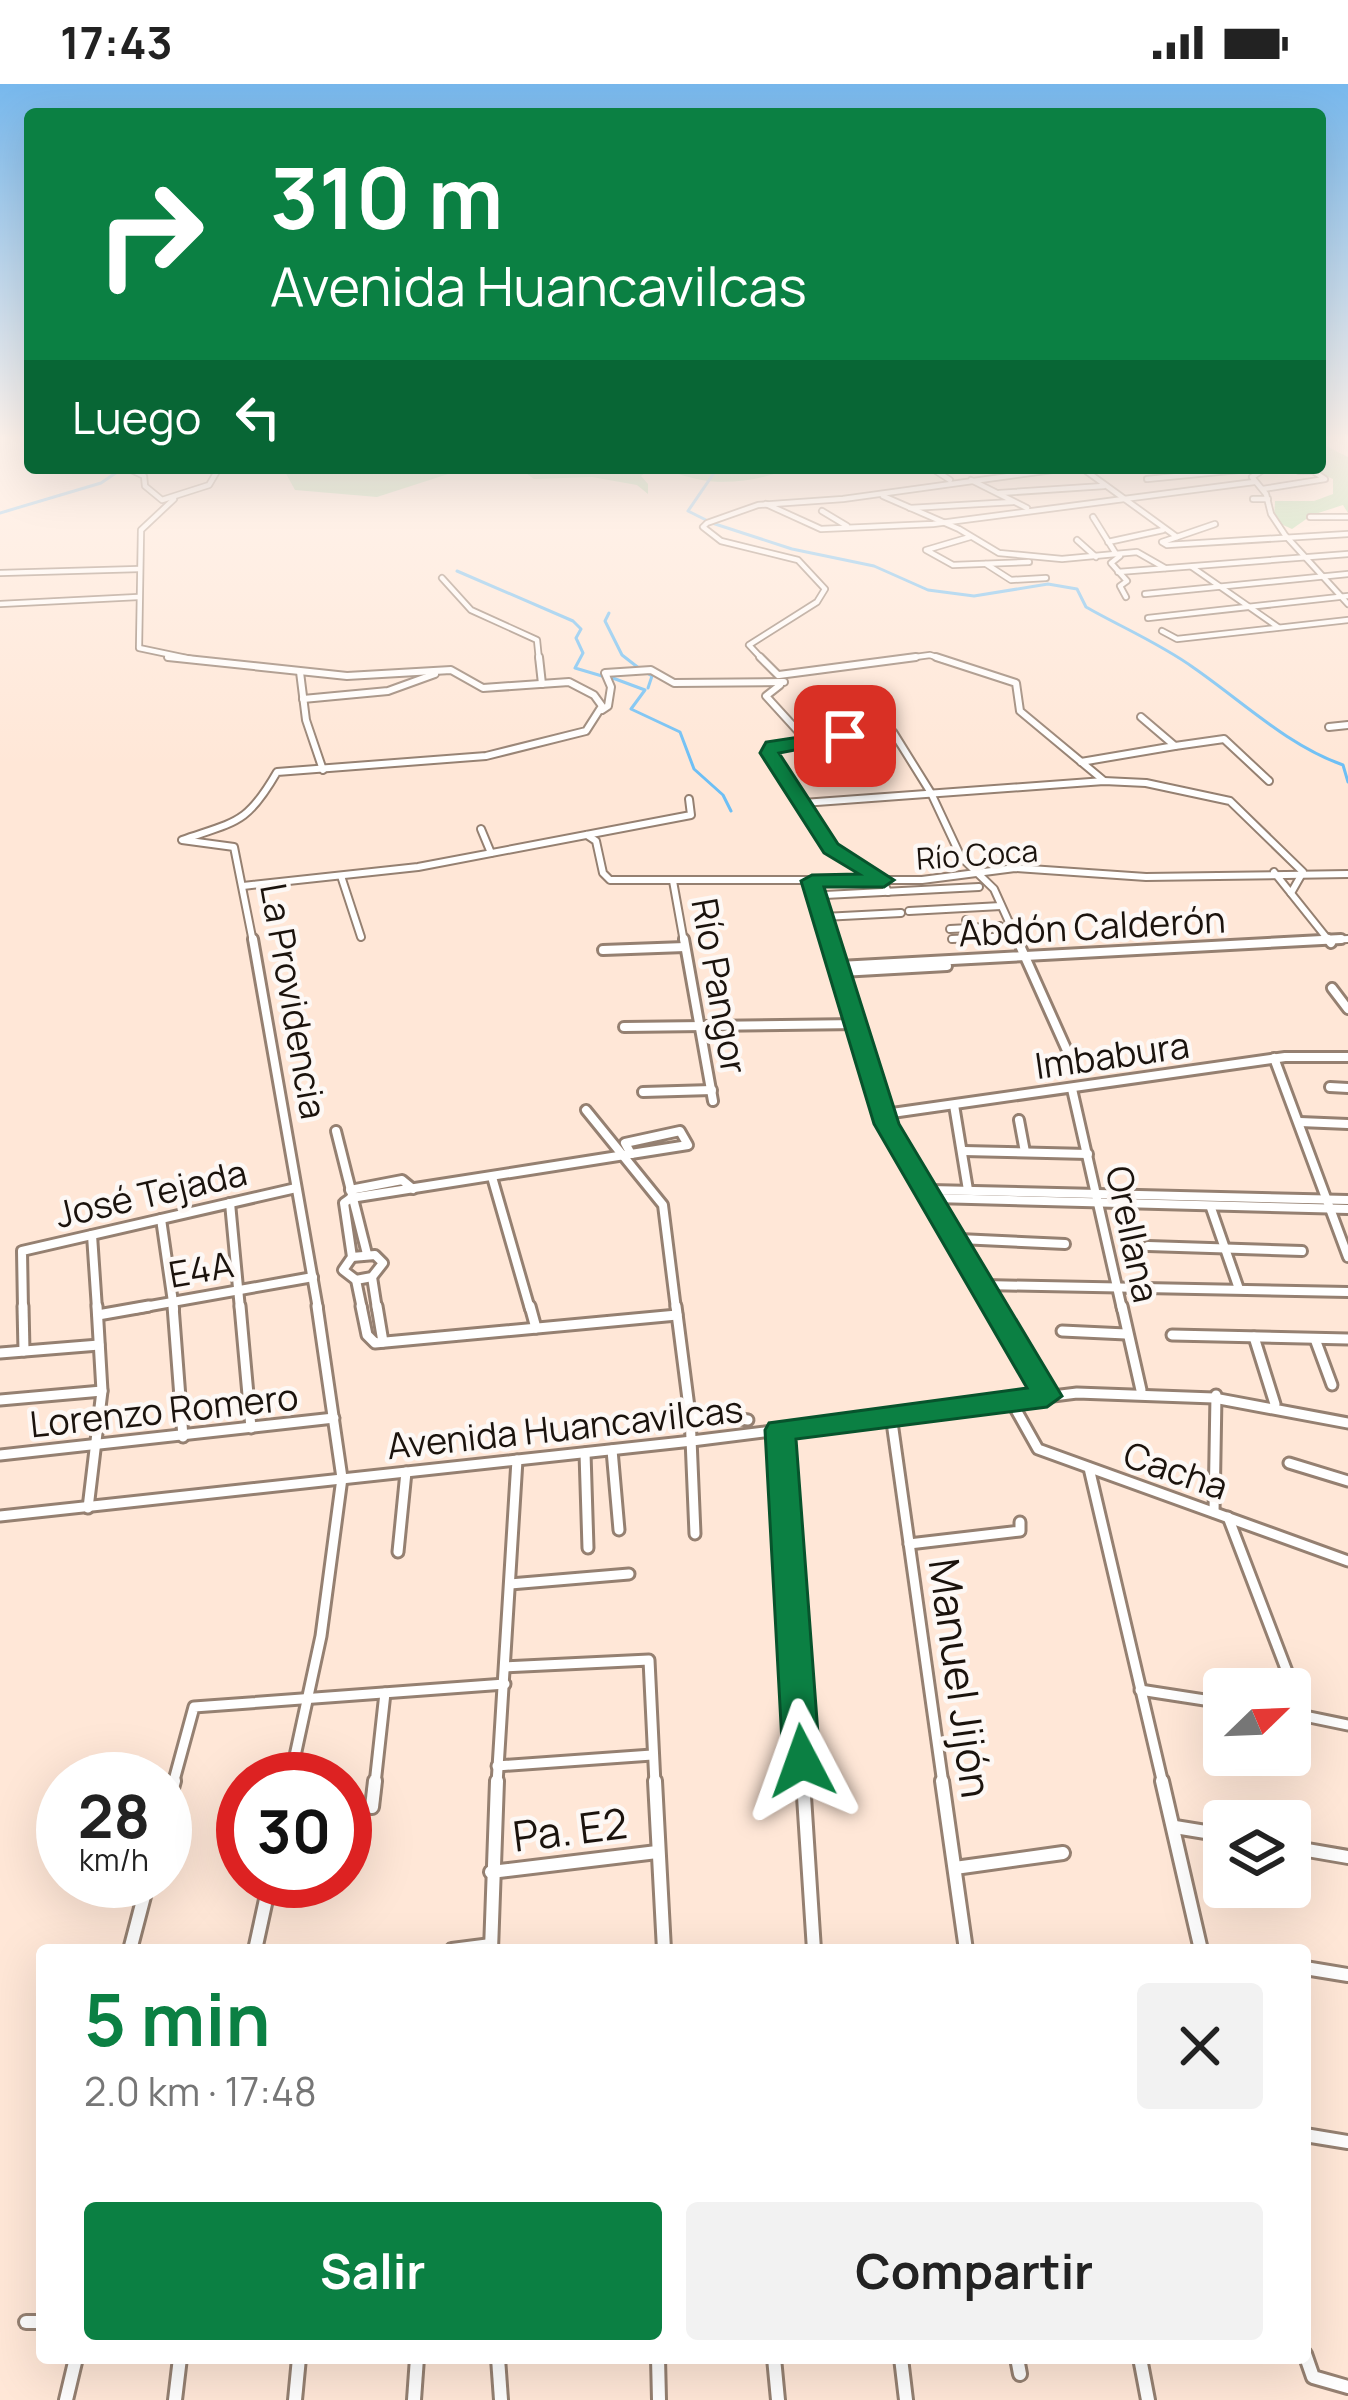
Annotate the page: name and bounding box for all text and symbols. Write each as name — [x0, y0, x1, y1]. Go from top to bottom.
text: 17:43 — [60, 11, 173, 73]
text: 310 m — [270, 139, 503, 254]
icon: right — [72, 156, 228, 312]
text: Avenida Huancavilcas — [270, 248, 807, 322]
icon: left — [225, 384, 291, 450]
text: Luego — [72, 386, 201, 448]
pin — [794, 685, 896, 787]
icon: arrive — [812, 703, 878, 769]
street label: Río Coca — [915, 829, 1039, 879]
street label: La Providencia — [249, 880, 339, 1122]
street label: Río Pangor — [680, 894, 760, 1078]
street label: Abdón Calderón — [957, 895, 1227, 957]
street label: Imbabura — [1032, 1020, 1192, 1090]
street label: José Tejada — [51, 1147, 251, 1239]
street label: Orellana — [1095, 1161, 1171, 1307]
street label: E4A — [165, 1239, 237, 1299]
street label: Lorenzo Romero — [27, 1372, 301, 1448]
street label: Avenida Huancavilcas — [384, 1384, 746, 1470]
street label: Cacha — [1117, 1429, 1235, 1511]
street label: Manuel Jijón — [916, 1555, 1006, 1801]
north arrow — [1203, 1668, 1311, 1776]
map controls — [1203, 1668, 1311, 1908]
position arrow — [739, 1698, 865, 1824]
speed limit sign: 30 — [216, 1752, 372, 1908]
text: 28 — [78, 1774, 150, 1856]
street label: Pa. E2 — [510, 1793, 630, 1865]
button: layers — [1203, 1800, 1311, 1908]
text: km/h — [79, 1839, 149, 1880]
text: 5 min — [84, 1969, 271, 2068]
button: close — [1137, 1983, 1263, 2109]
text: 2.0 km · 17:48 — [84, 2064, 317, 2118]
button: Salir — [84, 2202, 662, 2340]
button: Compartir — [686, 2202, 1263, 2340]

